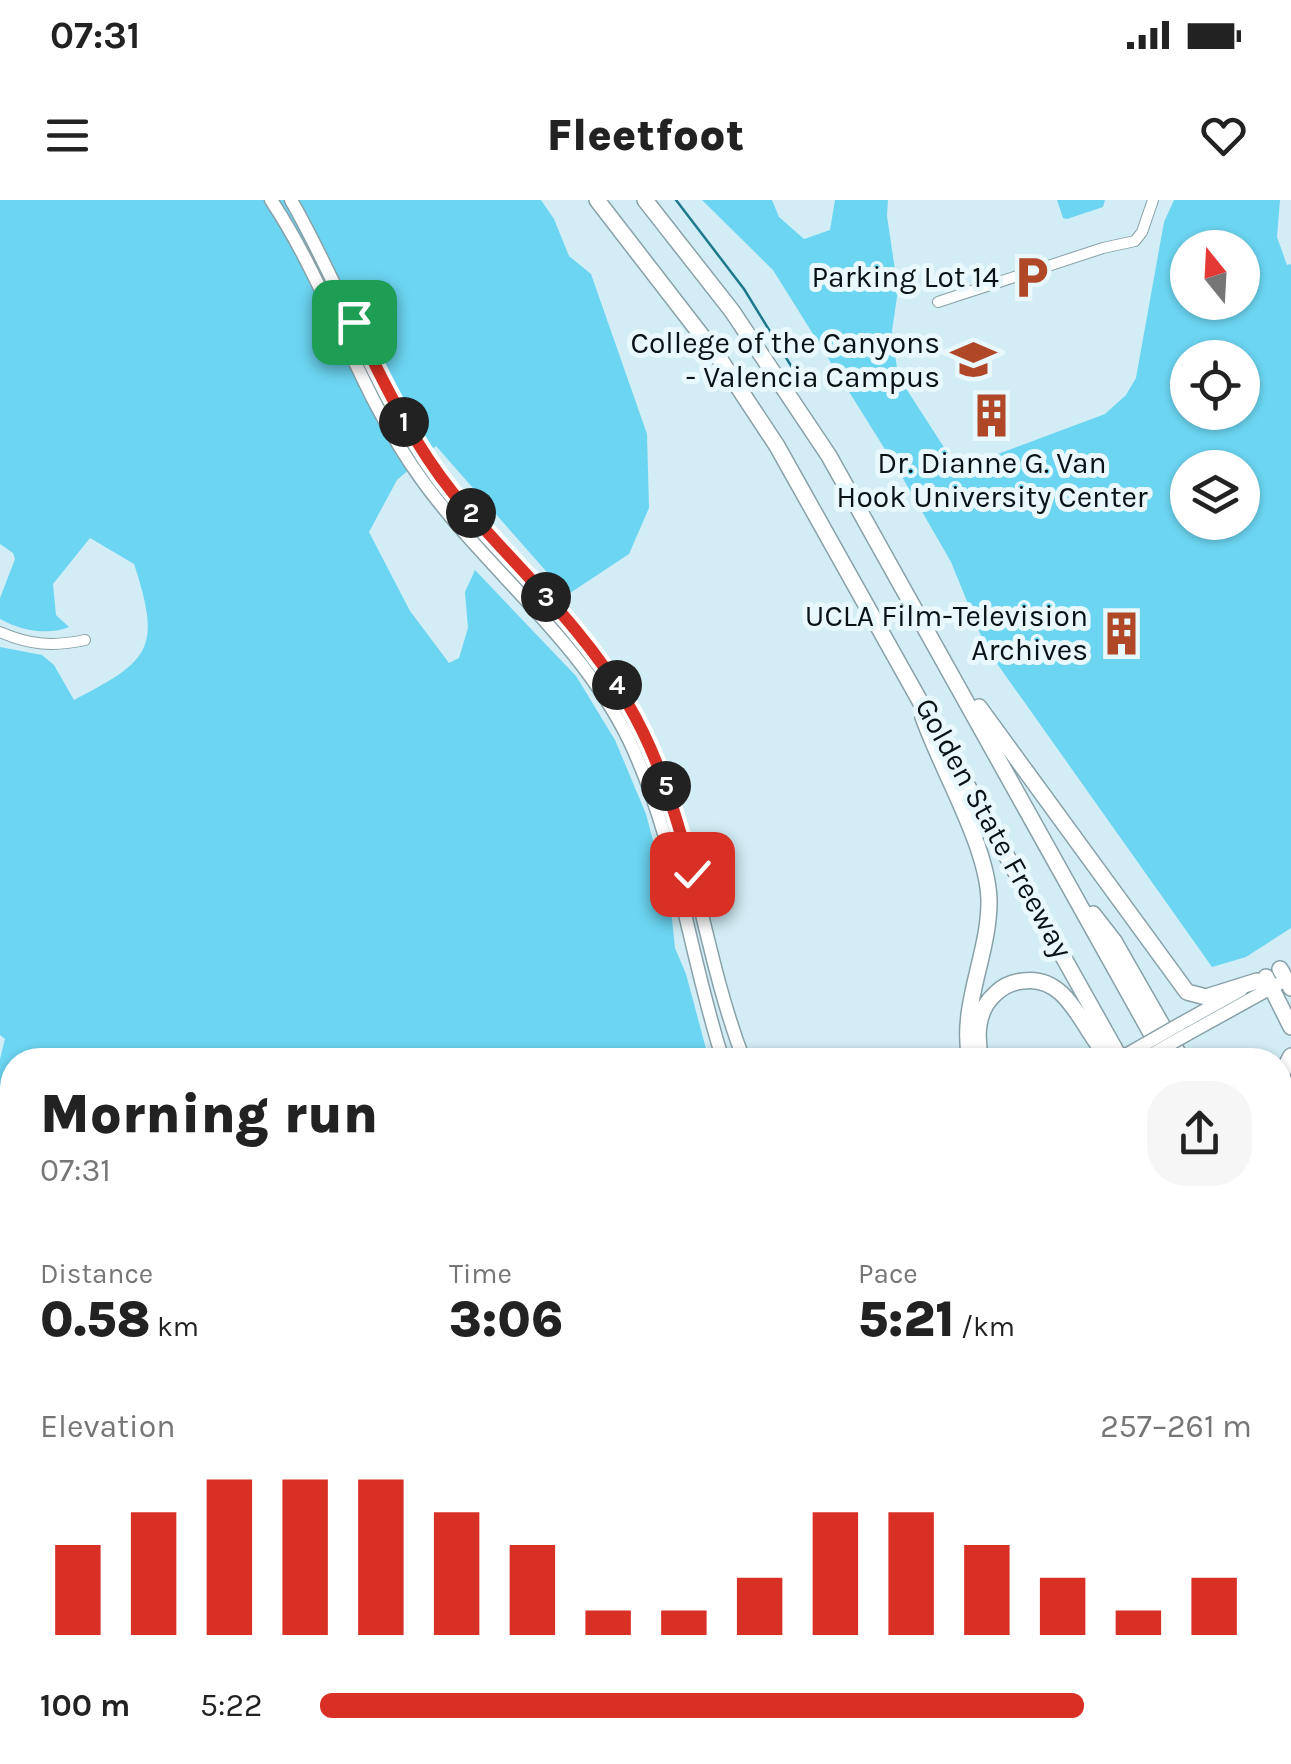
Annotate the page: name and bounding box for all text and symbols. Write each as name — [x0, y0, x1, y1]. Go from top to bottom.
text: 07:31 — [50, 13, 140, 58]
icon: menu — [40, 108, 95, 163]
icon: heart — [1196, 108, 1251, 163]
text: Fleetfoot — [547, 109, 744, 161]
north arrow — [1170, 230, 1260, 320]
map controls — [1170, 230, 1260, 540]
parking icon: Parking Lot 14 — [1008, 253, 1056, 301]
place label: Parking Lot 14 — [812, 259, 999, 295]
pin — [312, 280, 397, 365]
icon: arrive — [327, 295, 382, 350]
place label: College of the Canyons - Valencia Campus — [631, 325, 940, 395]
school or university icon: College of the Canyons - Valencia Campus — [949, 336, 997, 384]
button: locate — [1170, 340, 1260, 430]
building icon: Dr. Dianne G. Van Hook University Center — [968, 392, 1016, 440]
pin: 1 — [379, 397, 429, 447]
text: 1 — [399, 405, 409, 438]
place label: Dr. Dianne G. Van Hook University Center — [836, 445, 1148, 515]
button: layers — [1170, 450, 1260, 540]
pin: 2 — [446, 488, 496, 538]
text: 2 — [463, 496, 479, 529]
pin: 3 — [521, 572, 571, 622]
text: 3 — [537, 580, 555, 613]
place label: UCLA Film-Television Archives — [805, 598, 1088, 668]
building icon: UCLA Film-Television Archives — [1097, 609, 1145, 657]
pin: 4 — [592, 660, 642, 710]
text: 4 — [609, 668, 625, 701]
street label: Golden State Freeway — [908, 692, 1081, 964]
pin: 5 — [641, 761, 691, 811]
text: 5 — [658, 769, 674, 802]
pin — [650, 832, 735, 917]
icon: check — [665, 847, 720, 902]
button: share — [1147, 1081, 1252, 1186]
text: Morning run — [40, 1082, 378, 1146]
text: 07:31 — [40, 1152, 111, 1189]
text: Distance — [40, 1257, 153, 1290]
text: Time — [449, 1257, 512, 1290]
text: Pace — [858, 1257, 918, 1290]
text: 0.58 — [40, 1290, 150, 1349]
text: 3:06 — [449, 1290, 563, 1349]
text: 5:21 — [858, 1290, 954, 1349]
text: km — [150, 1310, 199, 1343]
text: /km — [954, 1310, 1015, 1343]
text: Elevation — [40, 1408, 175, 1445]
text: 257–261 m — [1100, 1408, 1252, 1445]
text: 100 m — [40, 1687, 130, 1724]
text: 5:22 — [200, 1687, 263, 1724]

